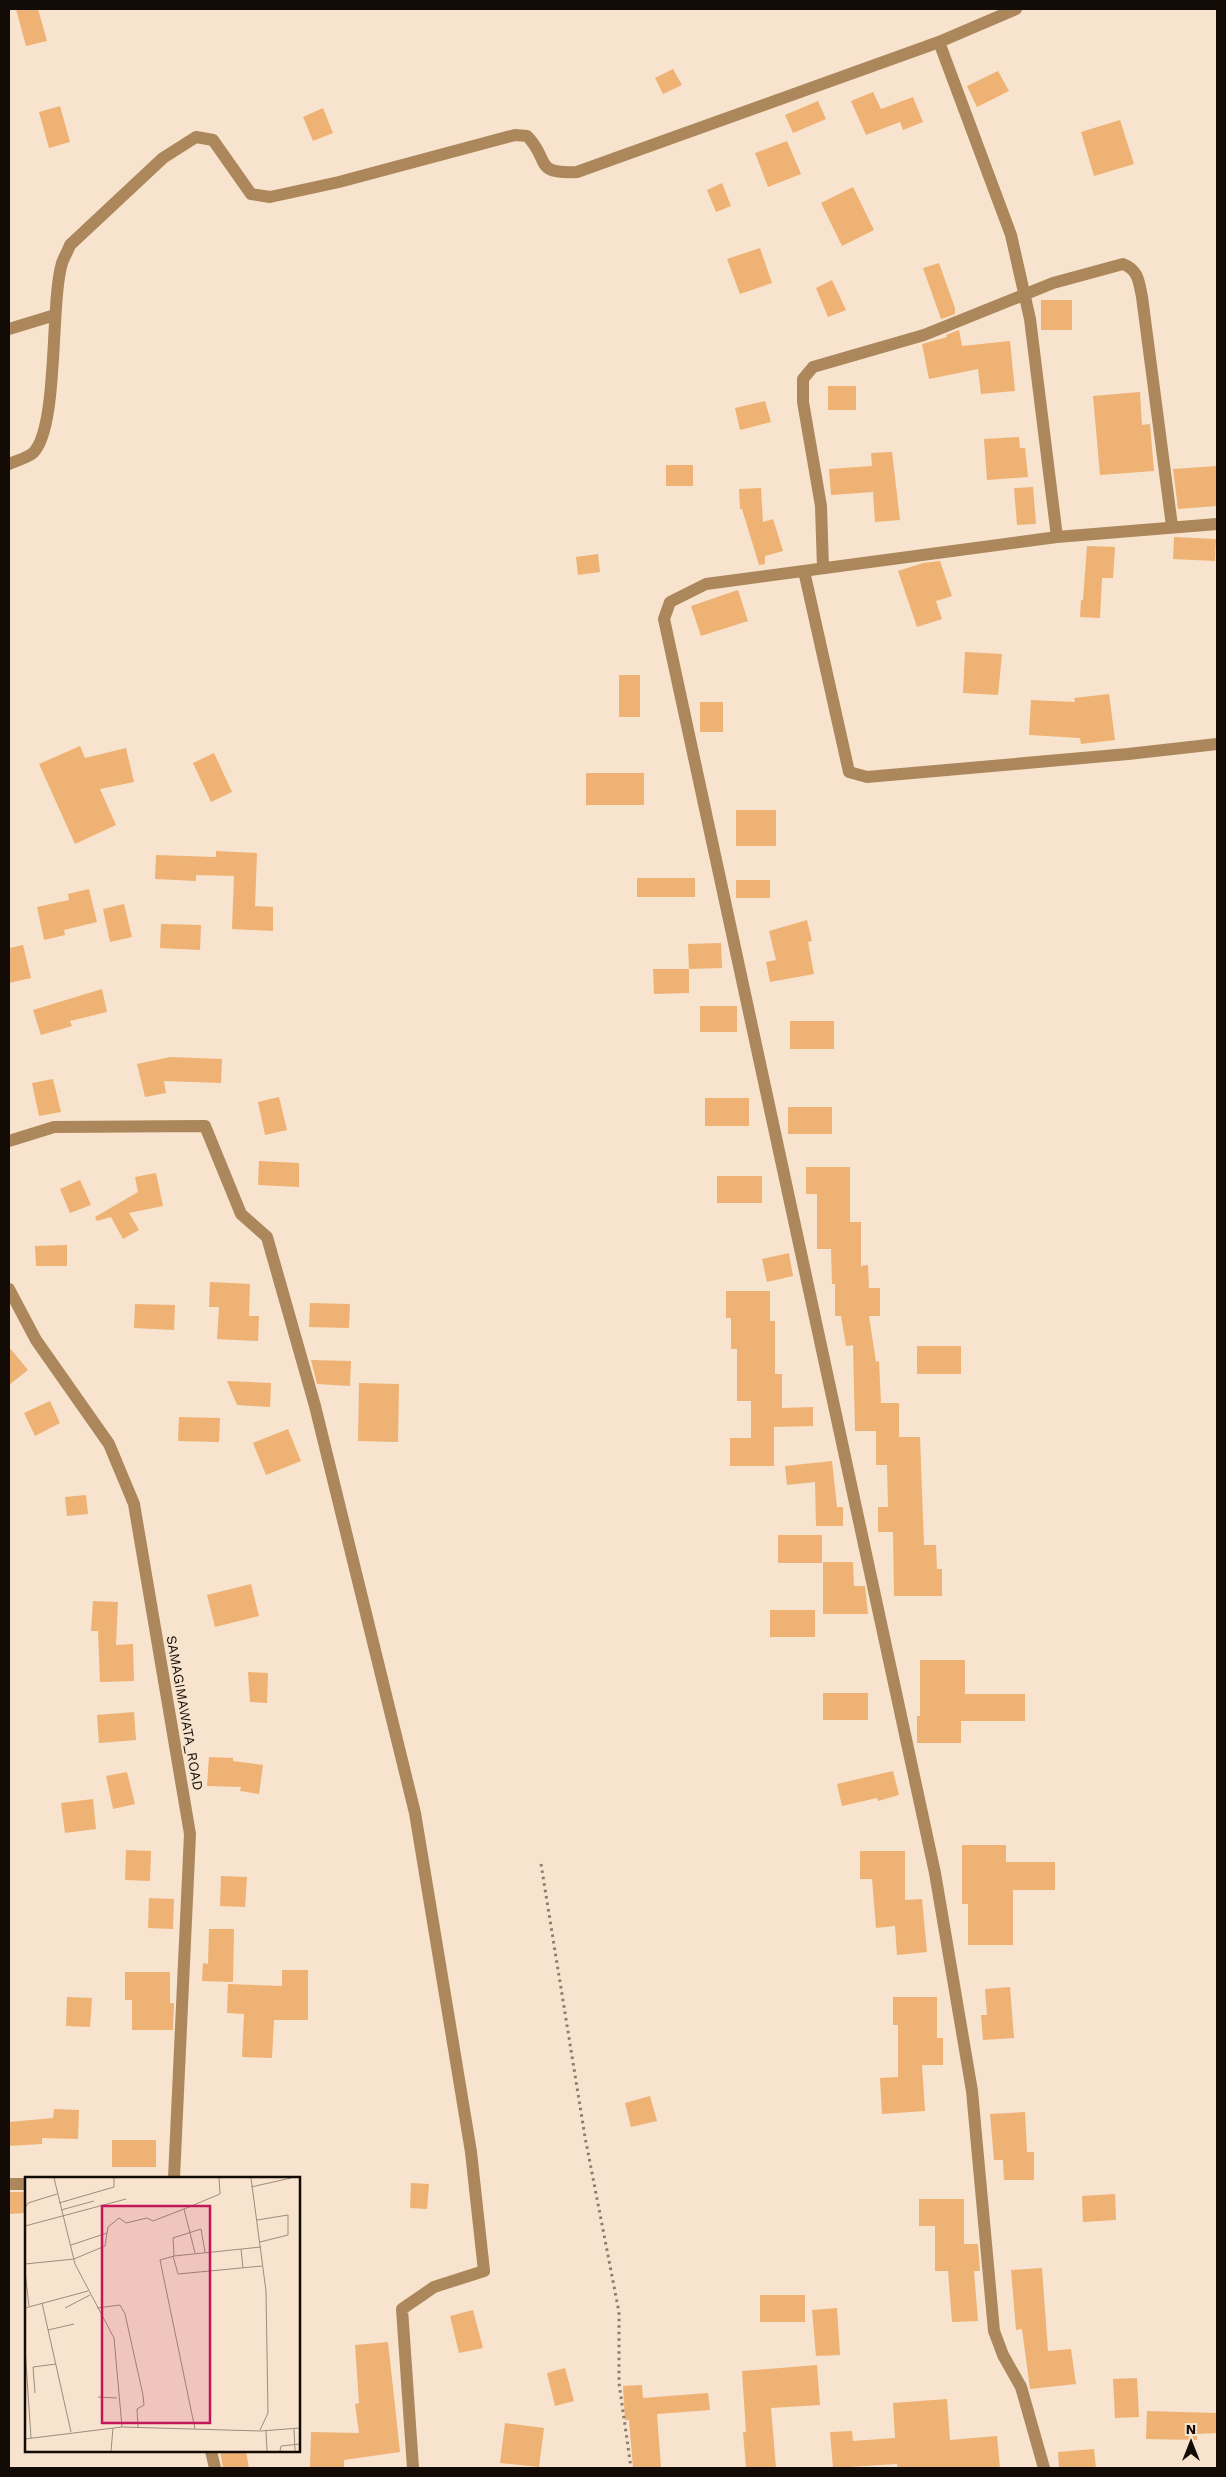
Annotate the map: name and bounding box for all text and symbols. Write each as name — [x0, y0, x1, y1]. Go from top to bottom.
street label: SAMAGIMAWATA_ROAD — [163, 1634, 207, 1792]
inset map — [25, 2177, 300, 2452]
north arrow — [1166, 2417, 1216, 2467]
text: N — [1186, 2421, 1196, 2437]

